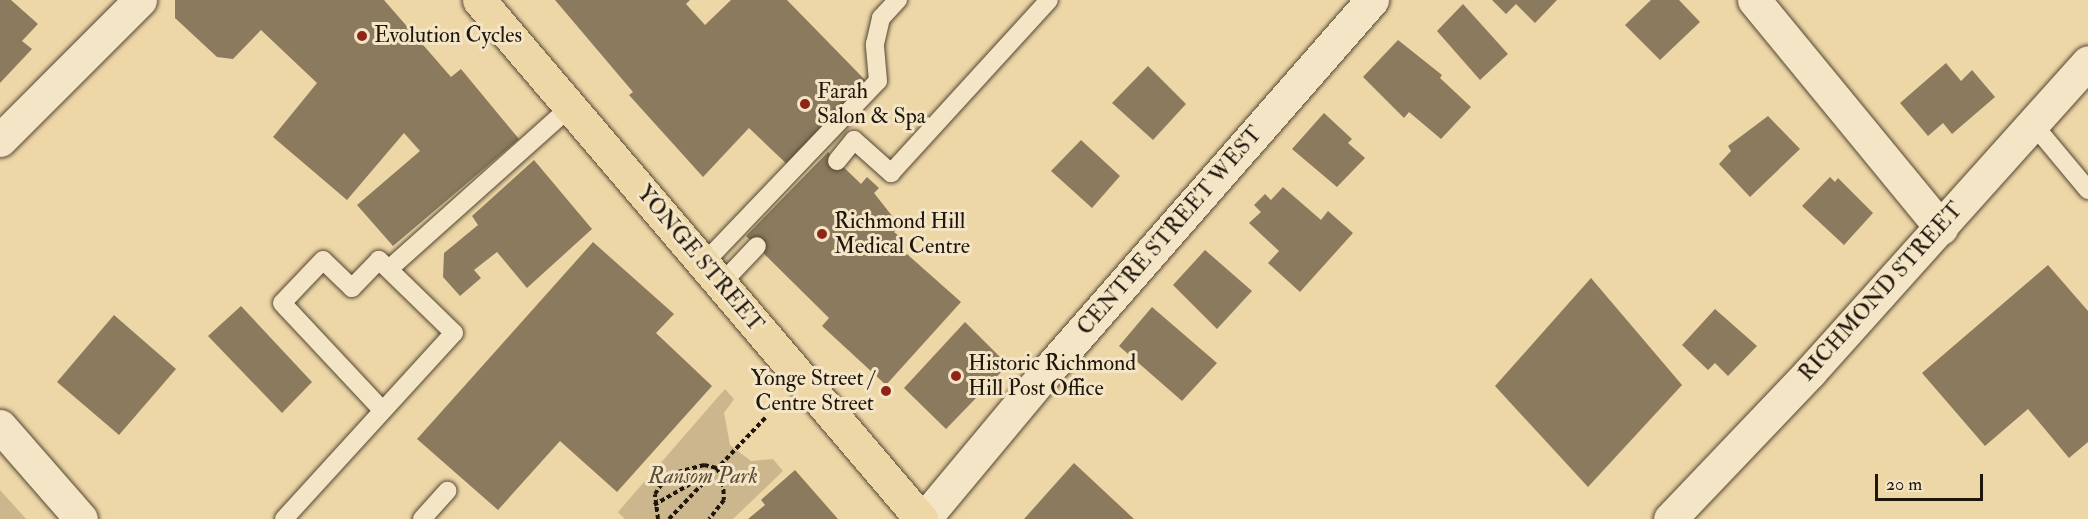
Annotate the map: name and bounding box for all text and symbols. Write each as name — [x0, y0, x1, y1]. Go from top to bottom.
place label: Evolution Cycles — [374, 23, 522, 49]
marker: Evolution Cycles — [355, 29, 369, 43]
place label: Farah Salon & Spa — [817, 78, 926, 130]
marker: Farah Salon & Spa — [798, 97, 812, 111]
street label: CENTRE STREET WEST — [1072, 121, 1268, 341]
street label: YONGE STREET — [631, 181, 769, 337]
street label: RICHMOND STREET — [1794, 197, 1968, 387]
place label: Richmond Hill Medical Centre — [834, 208, 970, 260]
marker: Richmond Hill Medical Centre — [815, 227, 829, 241]
place label: Historic Richmond Hill Post Office — [968, 350, 1136, 402]
place label: Yonge Street / Centre Street — [751, 365, 874, 416]
marker: Historic Richmond Hill Post Office — [949, 369, 963, 383]
marker: Yonge Street / Centre Street — [879, 384, 893, 398]
scale bar — [1878, 462, 1986, 500]
park label: Ransom Park — [648, 464, 758, 490]
text: 20 m — [1886, 473, 1922, 496]

